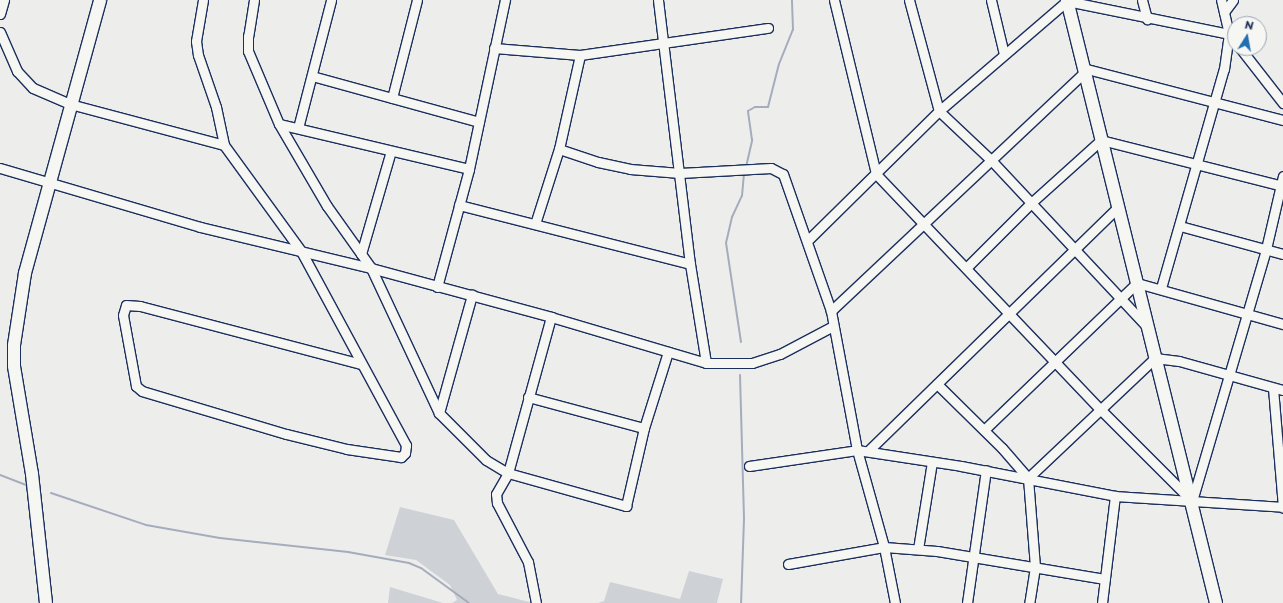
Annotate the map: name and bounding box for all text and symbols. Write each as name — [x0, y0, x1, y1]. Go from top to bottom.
north arrow — [1227, 16, 1267, 56]
text: N — [1243, 16, 1255, 34]

